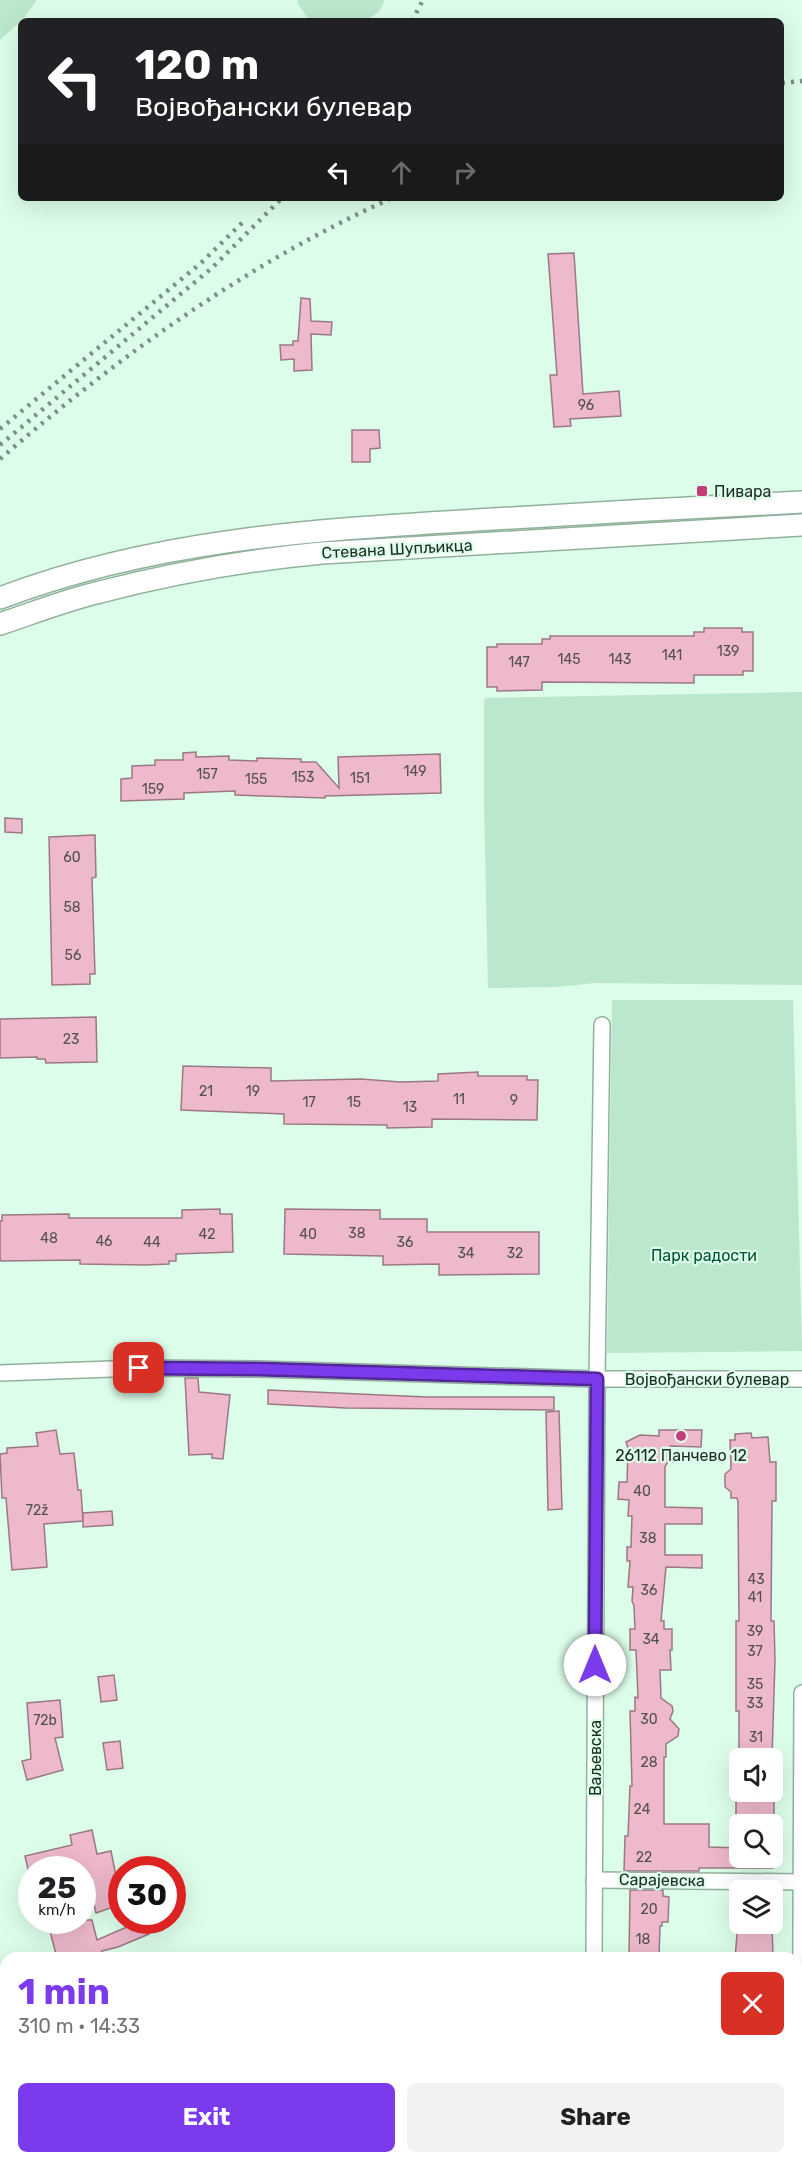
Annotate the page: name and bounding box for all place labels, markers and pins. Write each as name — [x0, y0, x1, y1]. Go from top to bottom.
place label: Пивара — [714, 482, 771, 501]
marker: Пивара — [695, 484, 709, 498]
pin — [113, 1342, 164, 1393]
marker: 26112 Панчево 12 — [674, 1429, 688, 1443]
place label: 26112 Панчево 12 — [615, 1446, 747, 1465]

